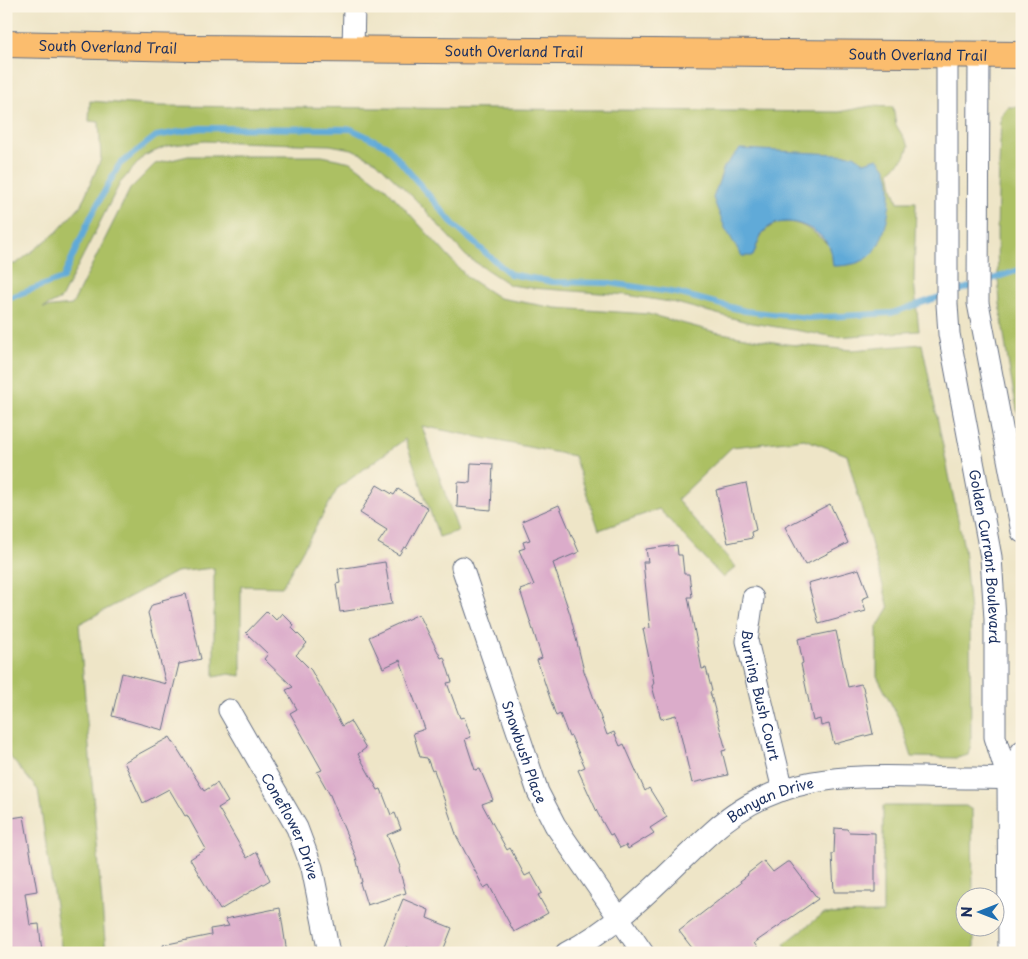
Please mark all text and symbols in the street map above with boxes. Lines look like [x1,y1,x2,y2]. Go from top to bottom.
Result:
street label: South Overland Trail [38,34,177,58]
street label: South Overland Trail [445,40,583,62]
street label: South Overland Trail [849,43,987,65]
street label: Golden Currant Boulevard [964,468,1006,644]
street label: Burning Bush Court [737,628,786,763]
street label: Snowbush Place [497,698,552,807]
street label: Coneflower Drive [257,768,325,882]
street label: Banyan Drive [722,772,815,827]
north arrow [956,886,1006,936]
text: N [956,906,977,918]

